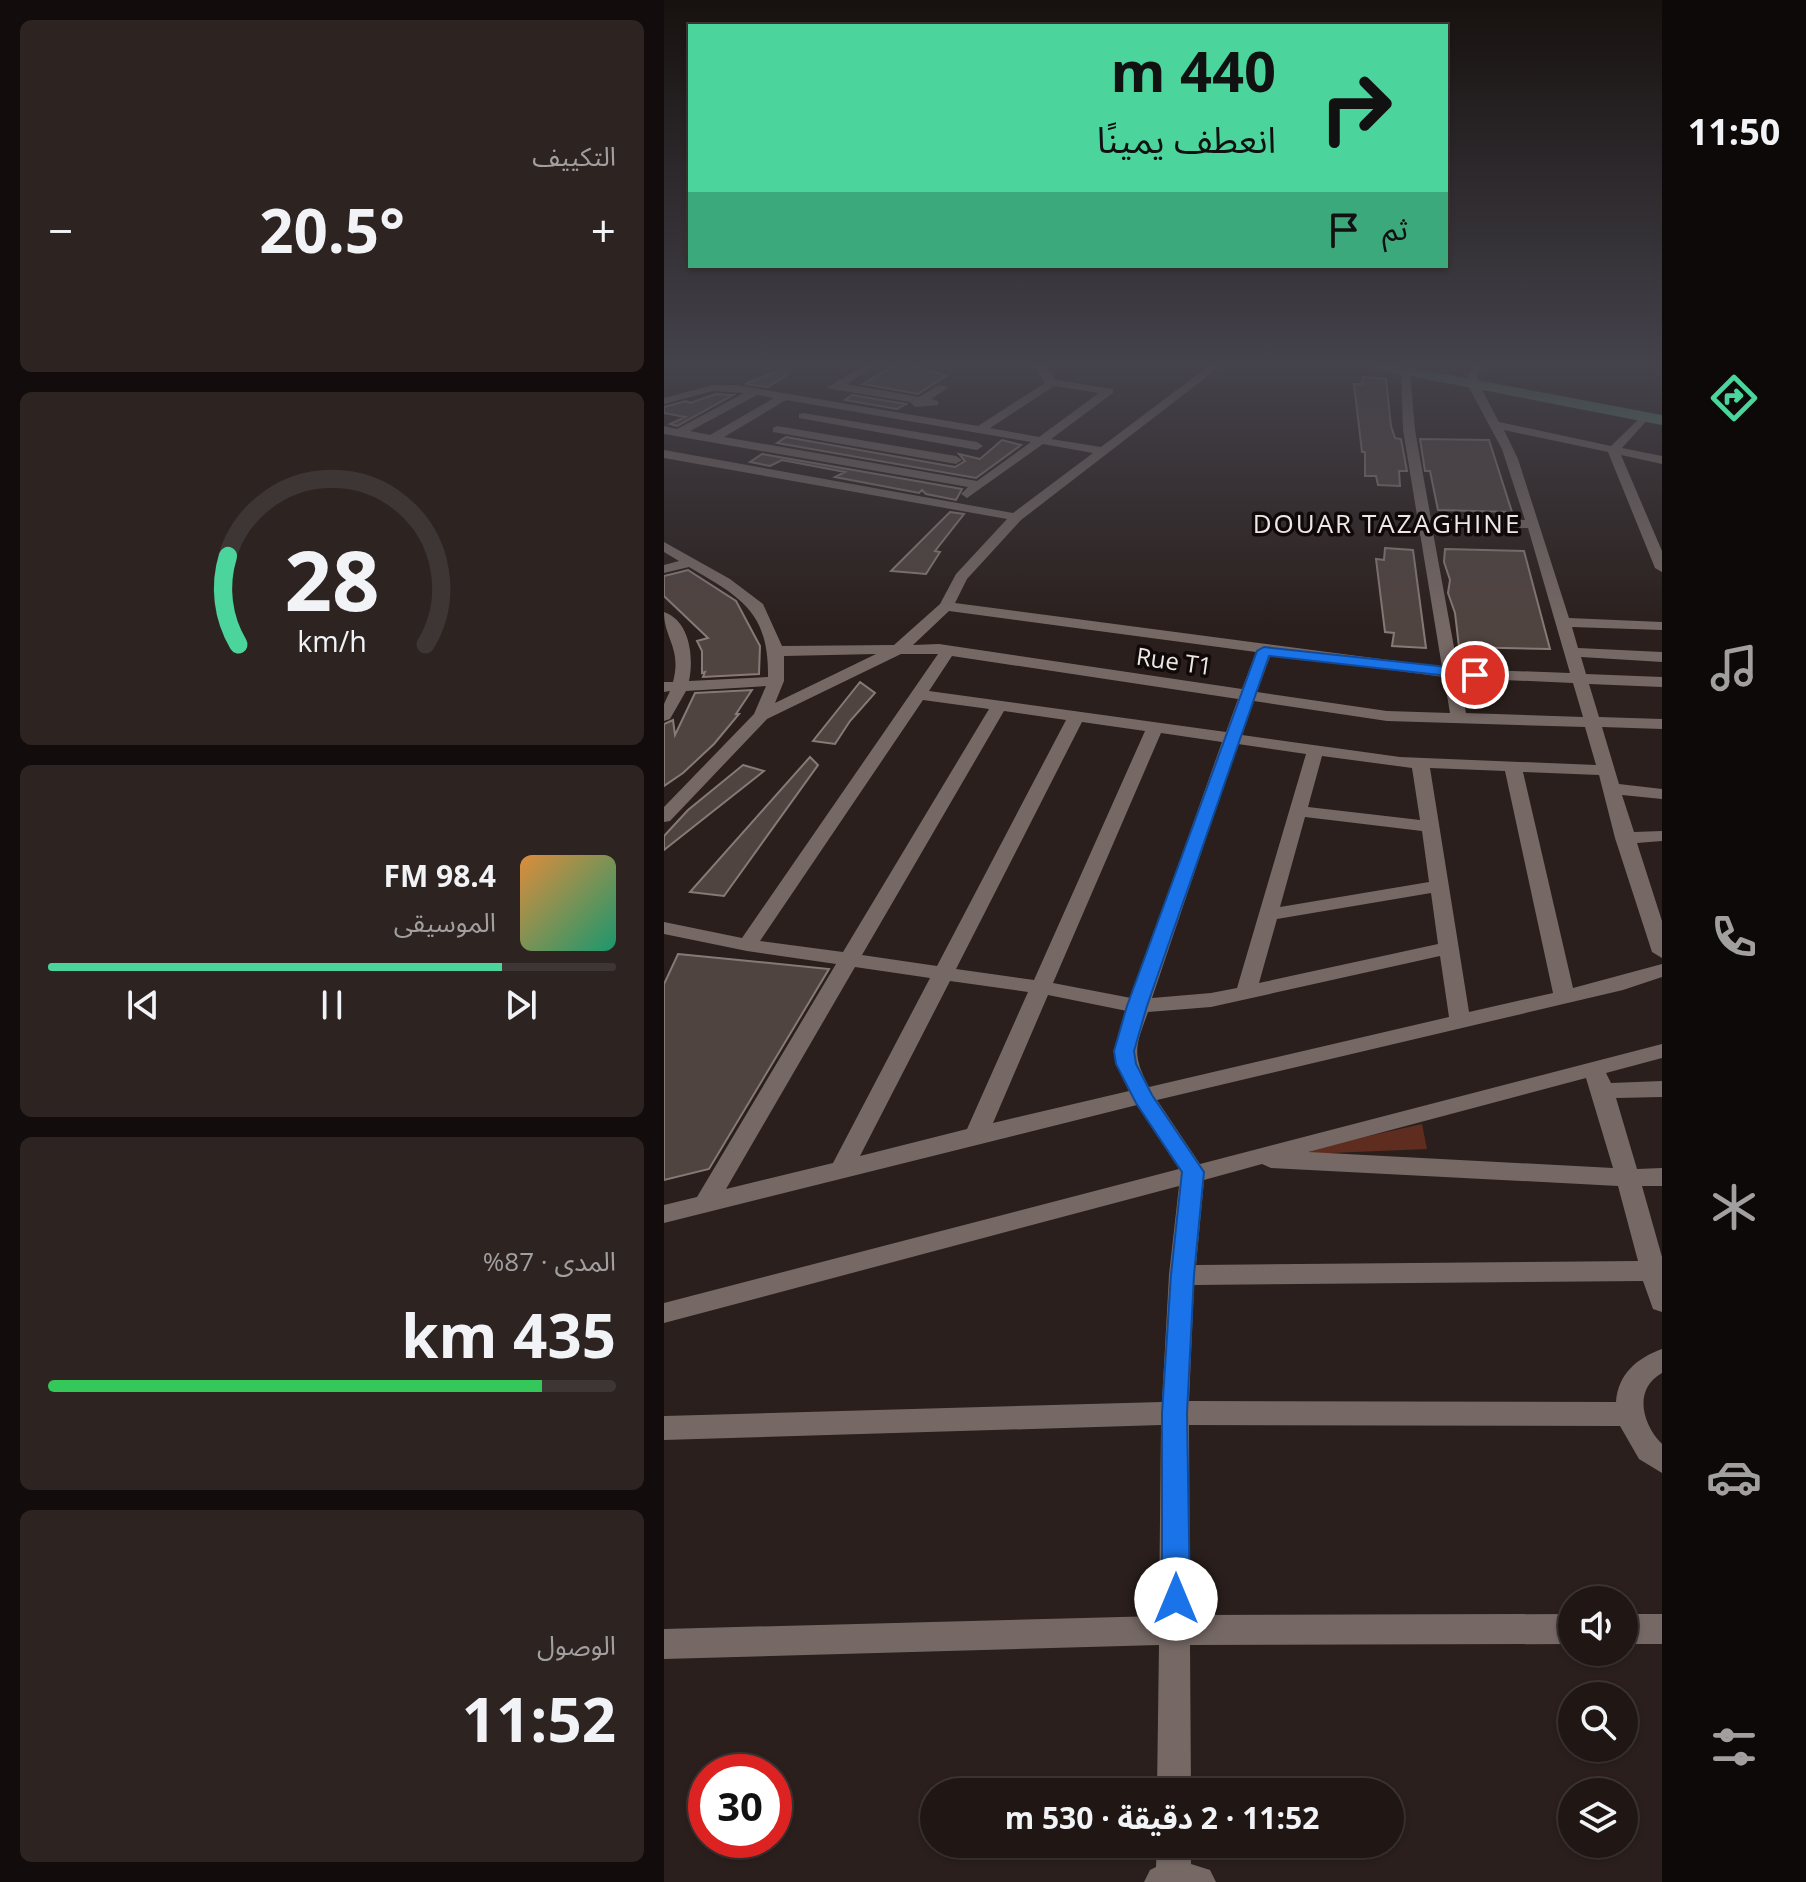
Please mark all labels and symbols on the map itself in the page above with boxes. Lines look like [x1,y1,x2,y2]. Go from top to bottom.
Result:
district label: DOUAR TAZAGHINE [1253,505,1521,541]
street label: Rue T1 [1134,639,1214,682]
pin [1441,641,1509,709]
position arrow [1134,1557,1218,1641]
speed limit sign: 30 [688,1754,792,1858]

